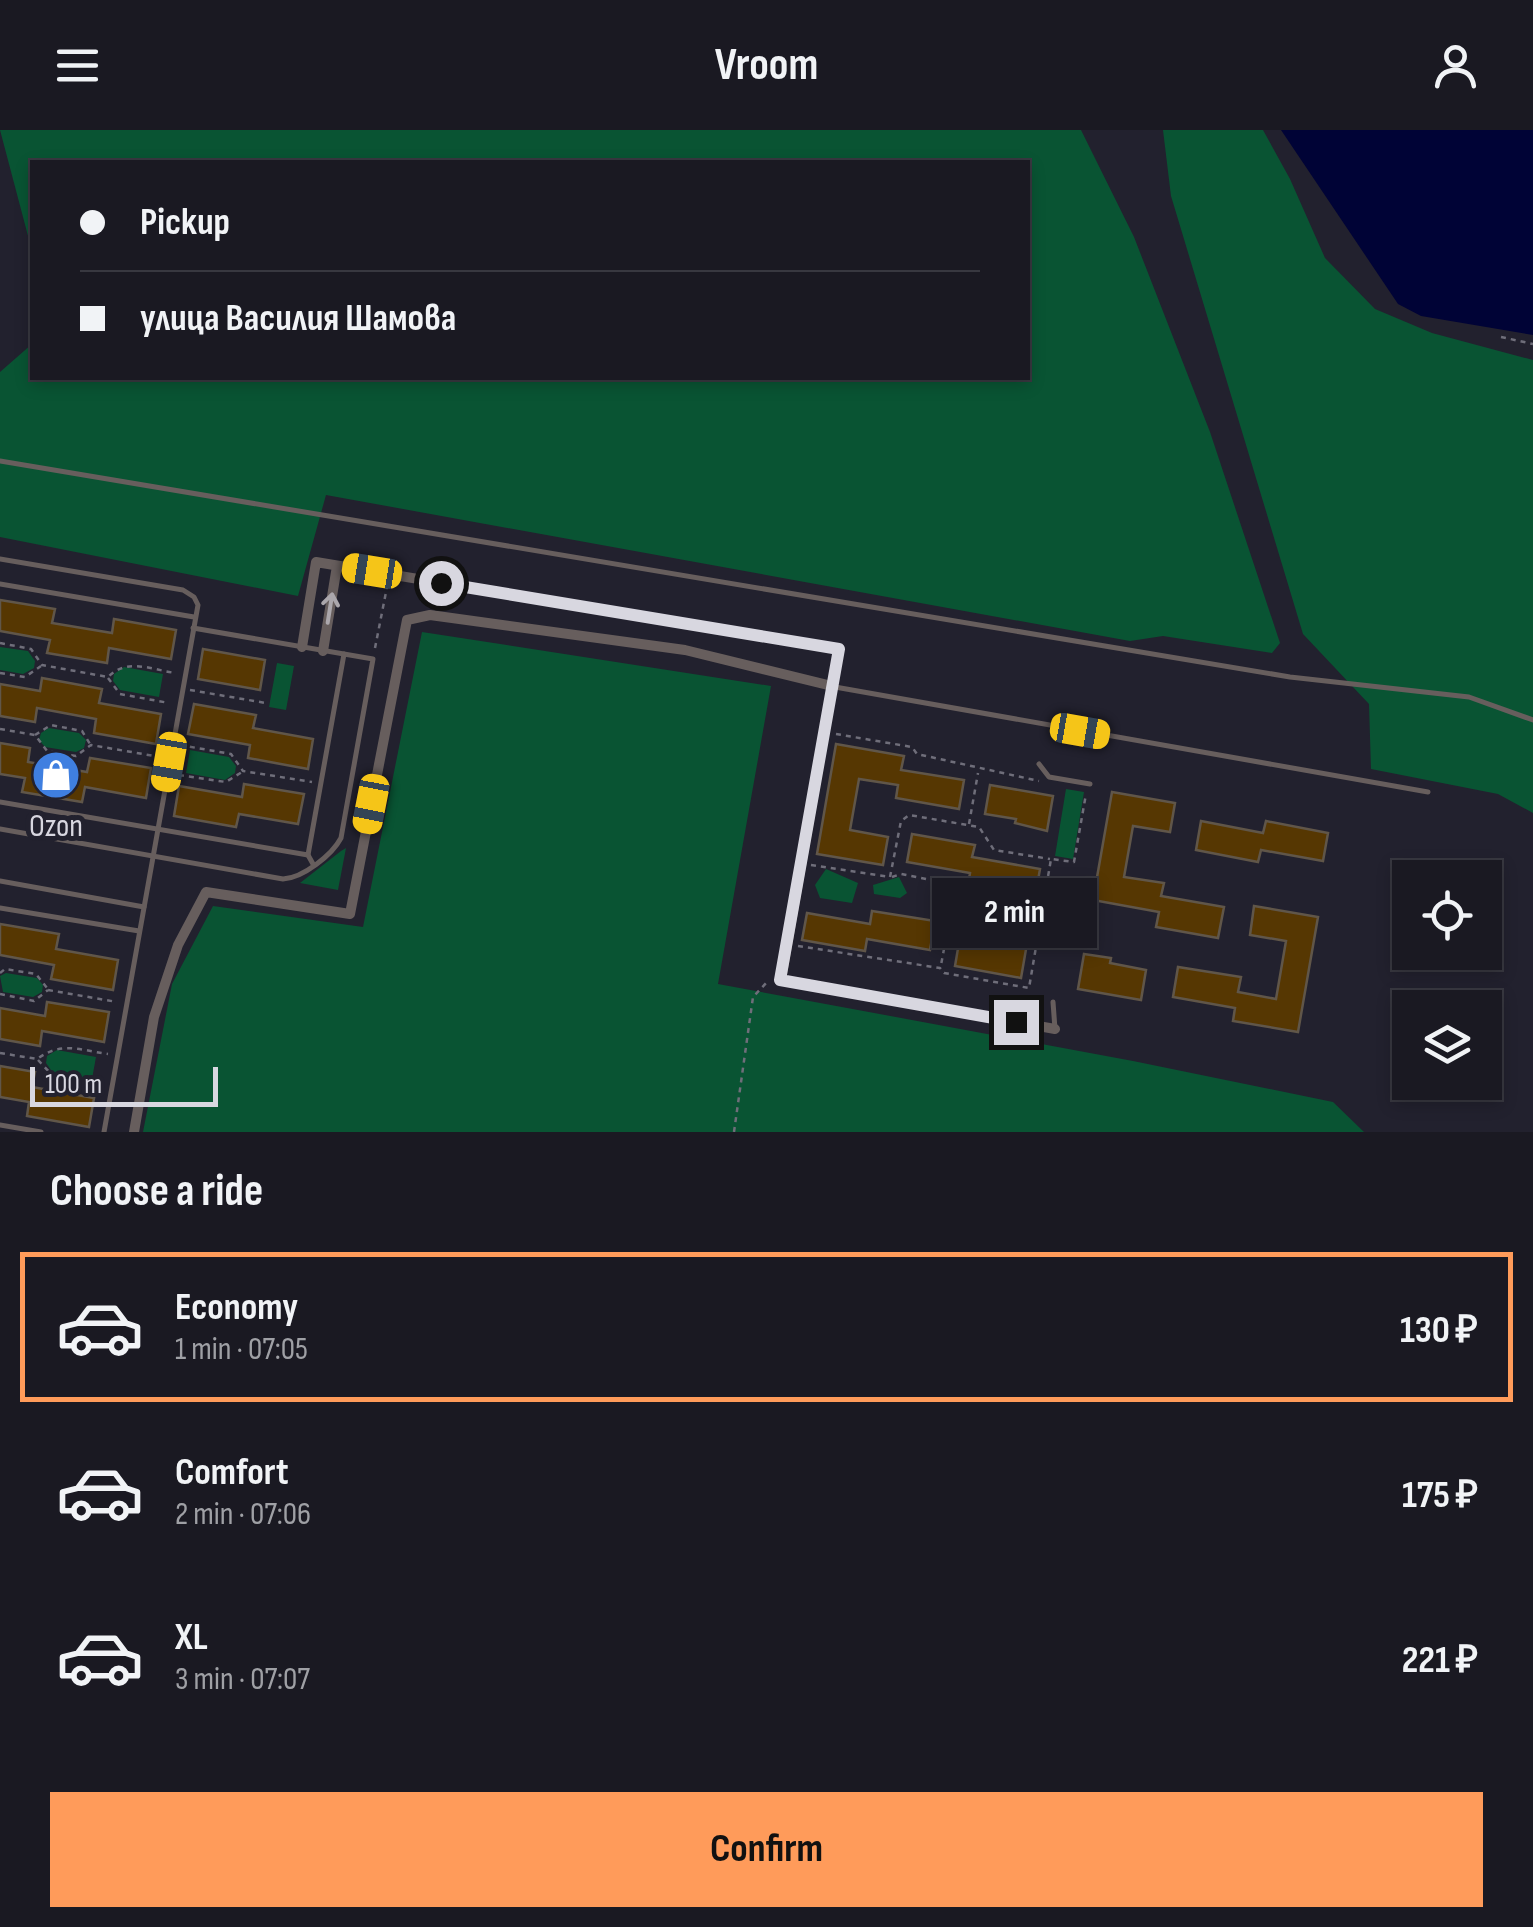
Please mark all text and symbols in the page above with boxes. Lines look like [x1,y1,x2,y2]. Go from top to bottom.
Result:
icon: menu [50,38,105,93]
text: Vroom [715,38,818,93]
icon: person [1428,38,1483,93]
text: Pickup [140,200,230,245]
text: улица Василия Шамова [140,296,456,341]
car [340,551,404,591]
route start [419,561,464,606]
one-way arrow [322,592,340,625]
car [1048,711,1112,751]
car [149,730,189,794]
shop icon: Ozon [30,749,82,801]
car [351,772,391,836]
place label: Ozon [29,807,83,846]
map controls [1392,860,1502,1100]
button: locate [1392,860,1502,970]
callout: 2 min [934,877,1098,947]
text: 2 min [984,893,1045,932]
button: layers [1392,990,1502,1100]
route end [994,1000,1039,1045]
scale bar [30,1062,218,1106]
text: 100 m [45,1068,102,1101]
text: Choose a ride [50,1164,263,1219]
icon: car [55,1282,145,1372]
text: Economy [175,1285,298,1330]
text: 130 ₽ [1400,1308,1478,1353]
text: 1 min · 07:05 [175,1330,308,1369]
icon: car [55,1447,145,1537]
text: Comfort [175,1450,289,1495]
text: 175 ₽ [1402,1473,1478,1518]
text: 2 min · 07:06 [175,1495,311,1534]
icon: car [55,1612,145,1702]
text: XL [175,1615,208,1660]
text: 221 ₽ [1402,1638,1478,1683]
text: 3 min · 07:07 [175,1660,310,1699]
button: Confirm [50,1792,1483,1907]

